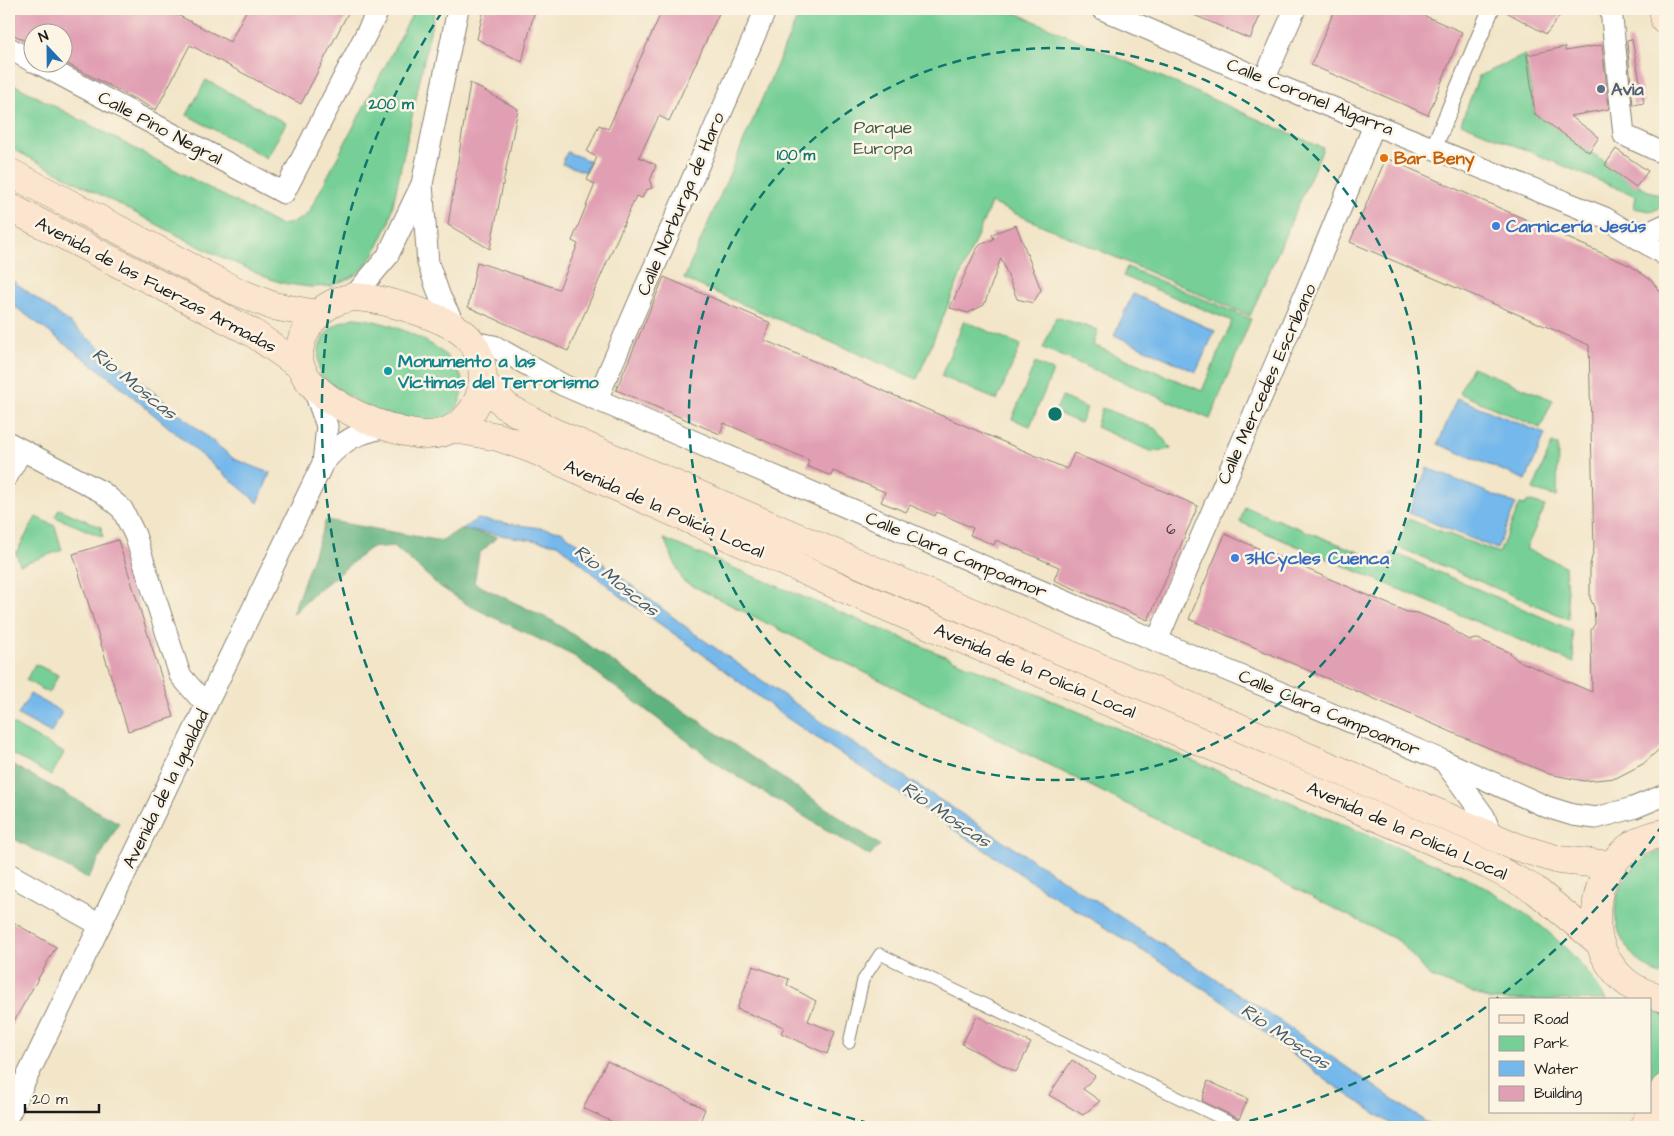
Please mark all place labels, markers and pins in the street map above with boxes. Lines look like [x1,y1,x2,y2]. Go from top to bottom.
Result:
place label: Avia [1611,77,1645,102]
marker: Avia [1595,83,1607,95]
place label: Bar Beny [1394,146,1475,172]
marker: Bar Beny [1378,152,1390,164]
place label: Carnicería Jesús [1506,214,1646,239]
marker: Carnicería Jesús [1490,220,1502,232]
place label: Monumento a las Víctimas del Terrorismo [397,349,599,395]
marker: Monumento a las Víctimas del Terrorismo [382,365,394,377]
centre of rings [1046,405,1064,423]
place label: 3HCycles Cuenca [1244,546,1390,572]
marker: 3HCycles Cuenca [1229,552,1241,564]

